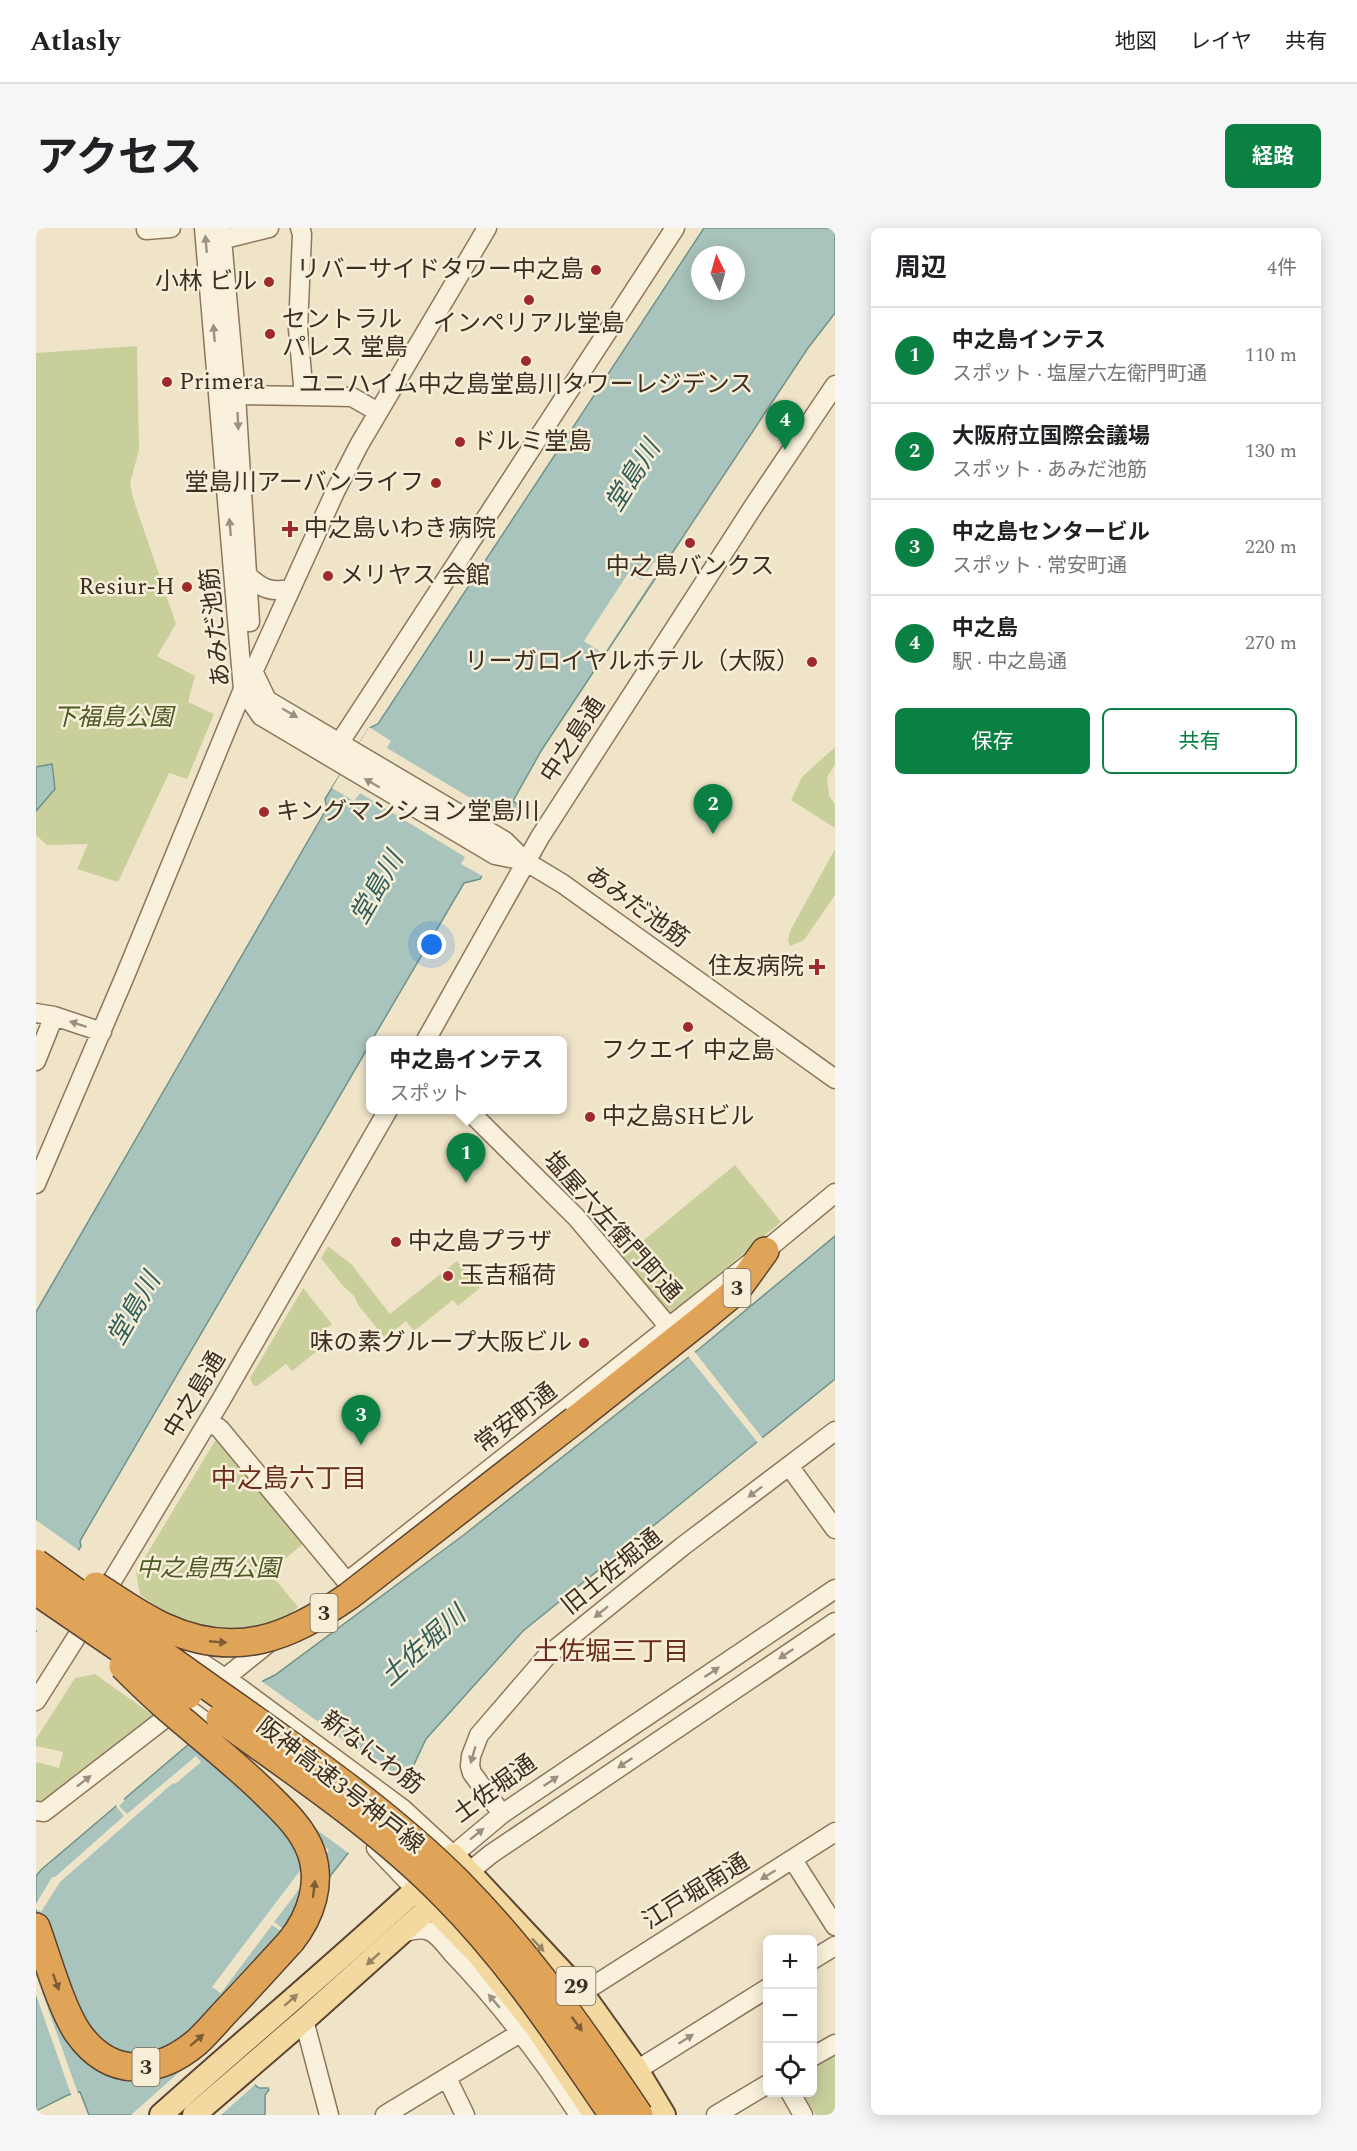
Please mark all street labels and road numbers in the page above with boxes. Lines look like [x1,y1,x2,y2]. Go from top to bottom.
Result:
street label: あみだ池筋 [192,565,240,689]
street label: 中之島通 [532,690,614,790]
street label: あみだ池筋 [578,857,696,957]
street label: 塩屋六左衛門町通 [534,1144,690,1310]
road number: 3 [724,1269,750,1307]
street label: 中之島通 [155,1345,235,1445]
street label: 常安町通 [467,1374,565,1462]
street label: 旧土佐堀通 [554,1520,670,1624]
road number: 3 [310,1594,338,1632]
street label: 新なにわ筋 [313,1703,431,1803]
street label: 阪神高速3号神戸線 [249,1709,431,1863]
street label: 土佐堀通 [446,1746,544,1832]
street label: 江戸堀南通 [636,1845,756,1939]
road number: 29 [556,1967,596,2005]
road number: 3 [132,2048,160,2086]

